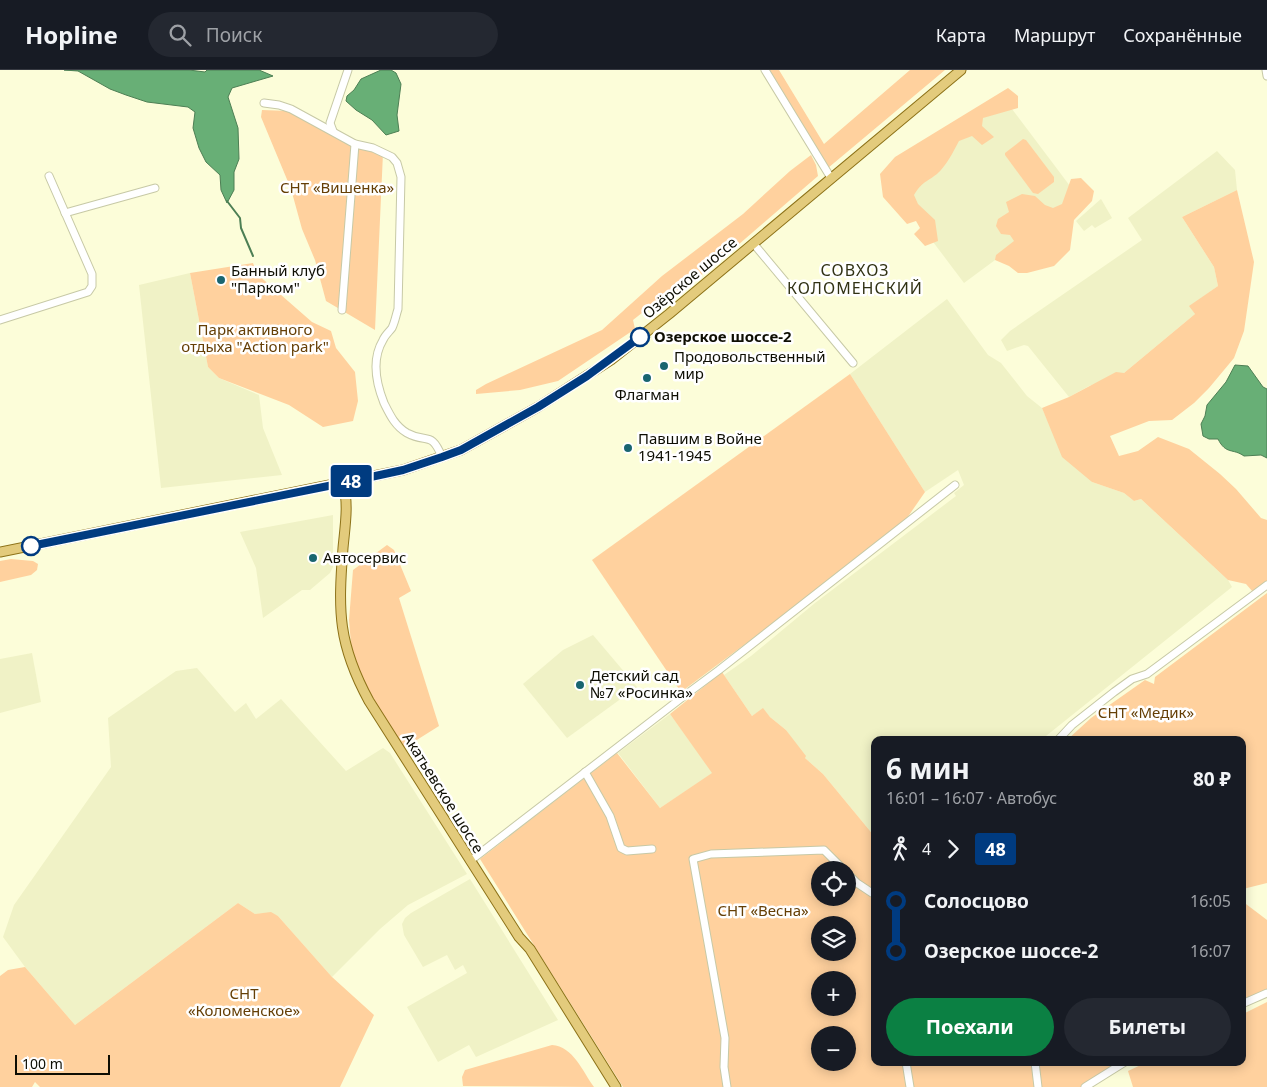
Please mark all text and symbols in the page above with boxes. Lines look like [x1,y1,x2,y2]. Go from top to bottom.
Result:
search box [148,12,498,57]
text: Hopline [25,18,118,51]
icon: search [166,21,194,49]
text: Поиск [206,22,262,48]
text: Карта [936,23,986,47]
text: Маршрут [1014,23,1095,47]
text: Сохранённые [1123,23,1242,47]
park label: СНТ «Вишенка» [280,177,394,197]
street label: Озёрское шоссе [638,232,741,323]
district label: СОВХОЗ КОЛОМЕНСКИЙ [787,259,923,299]
place label: Банный клуб "Парком" [231,260,325,297]
marker: Банный клуб "Парком" [215,274,227,286]
park label: Парк активного отдыха "Action park" [181,319,329,356]
place label: Озерское шоссе-2 [654,326,792,346]
marker: Озерское шоссе-2 [630,327,650,347]
place label: Продовольственный мир [674,346,825,383]
marker: Продовольственный мир [658,360,670,372]
marker: Флагман [641,372,653,384]
place label: Флагман [615,384,679,404]
place label: Павшим в Войне 1941-1945 [638,428,762,465]
marker: Павшим в Войне 1941-1945 [622,442,634,454]
line badge: 48 [328,465,374,497]
text: 48 [341,469,361,493]
unlabelled marker [21,536,41,556]
place label: Автосервис [323,547,406,567]
marker: Автосервис [307,552,319,564]
place label: Детский сад №7 «Росинка» [590,665,693,702]
marker: Детский сад №7 «Росинка» [574,679,586,691]
park label: СНТ «Медик» [1098,702,1195,722]
street label: Акатьевское шоссе [399,728,489,857]
text: 6 мин [886,749,970,787]
text: 80 ₽ [1193,766,1231,792]
text: 16:01 – 16:07 · Автобус [886,787,1057,809]
icon: walk [886,835,914,863]
icon: forward [939,835,967,863]
text: 48 [985,837,1006,861]
text: 4 [922,838,931,860]
map controls [811,861,856,1071]
button: locate [811,861,856,906]
text: Солосцово [924,888,1029,914]
text: 16:05 [1190,890,1231,912]
park label: СНТ «Весна» [717,900,809,920]
button: layers [811,916,856,961]
text: Озерское шоссе-2 [924,938,1098,964]
text: 16:07 [1190,940,1231,962]
button: + [811,971,856,1016]
park label: СНТ «Коломенское» [188,983,300,1020]
button: Поехали [886,998,1054,1056]
button: Билеты [1064,998,1231,1056]
button: − [811,1026,856,1071]
scale bar [15,1052,110,1075]
text: 100 m [22,1054,63,1073]

